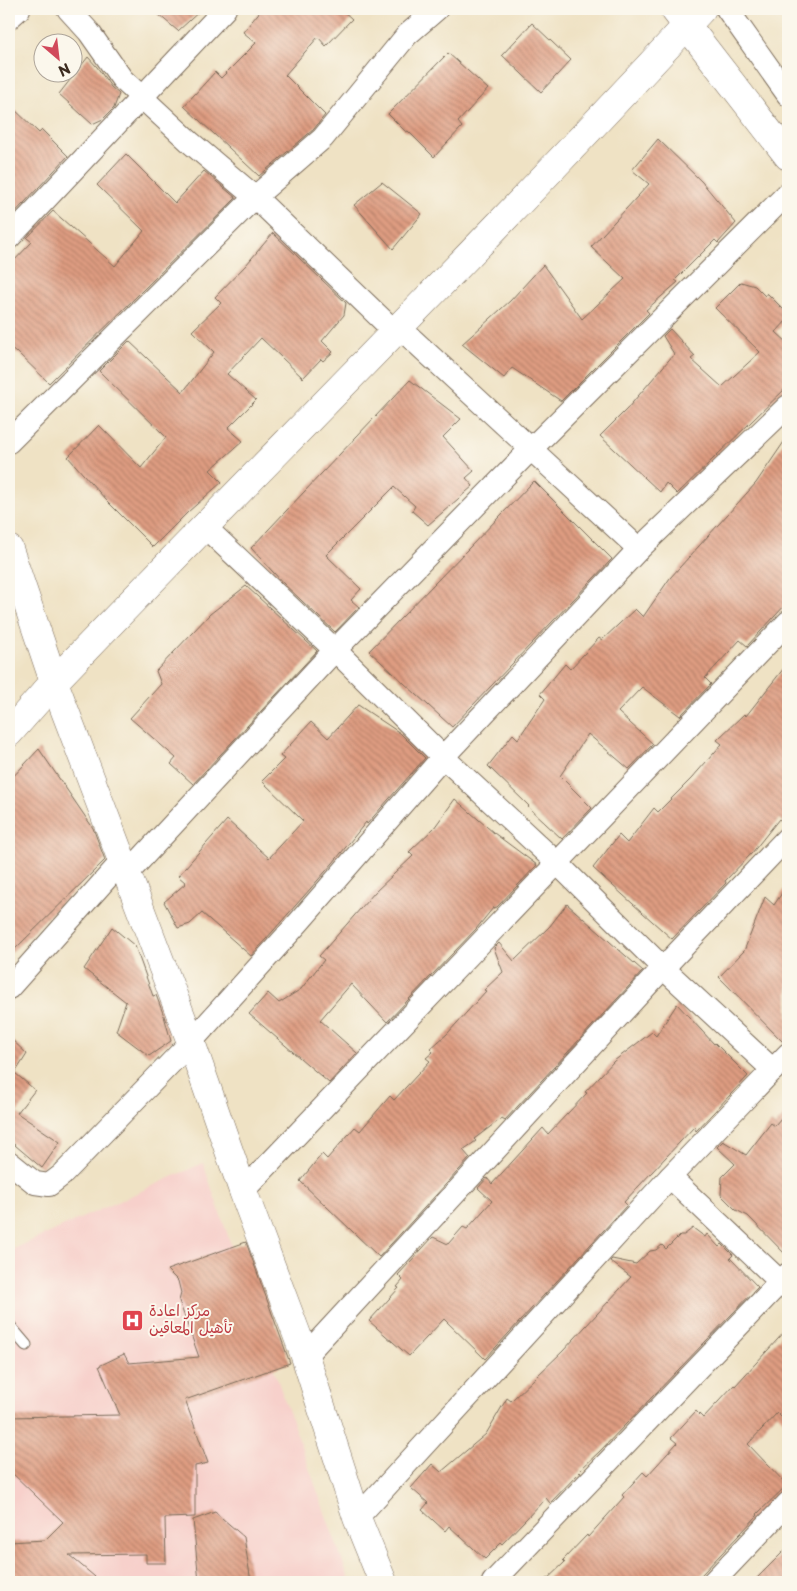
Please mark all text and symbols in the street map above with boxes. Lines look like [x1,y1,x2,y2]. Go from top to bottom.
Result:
north arrow [32,32,82,82]
text: N [55,58,74,82]
place label: مركز اعادة تأهيل المعاقين [149,1298,233,1338]
hospital icon: مركز اعادة تأهيل المعاقين [121,1308,145,1332]

